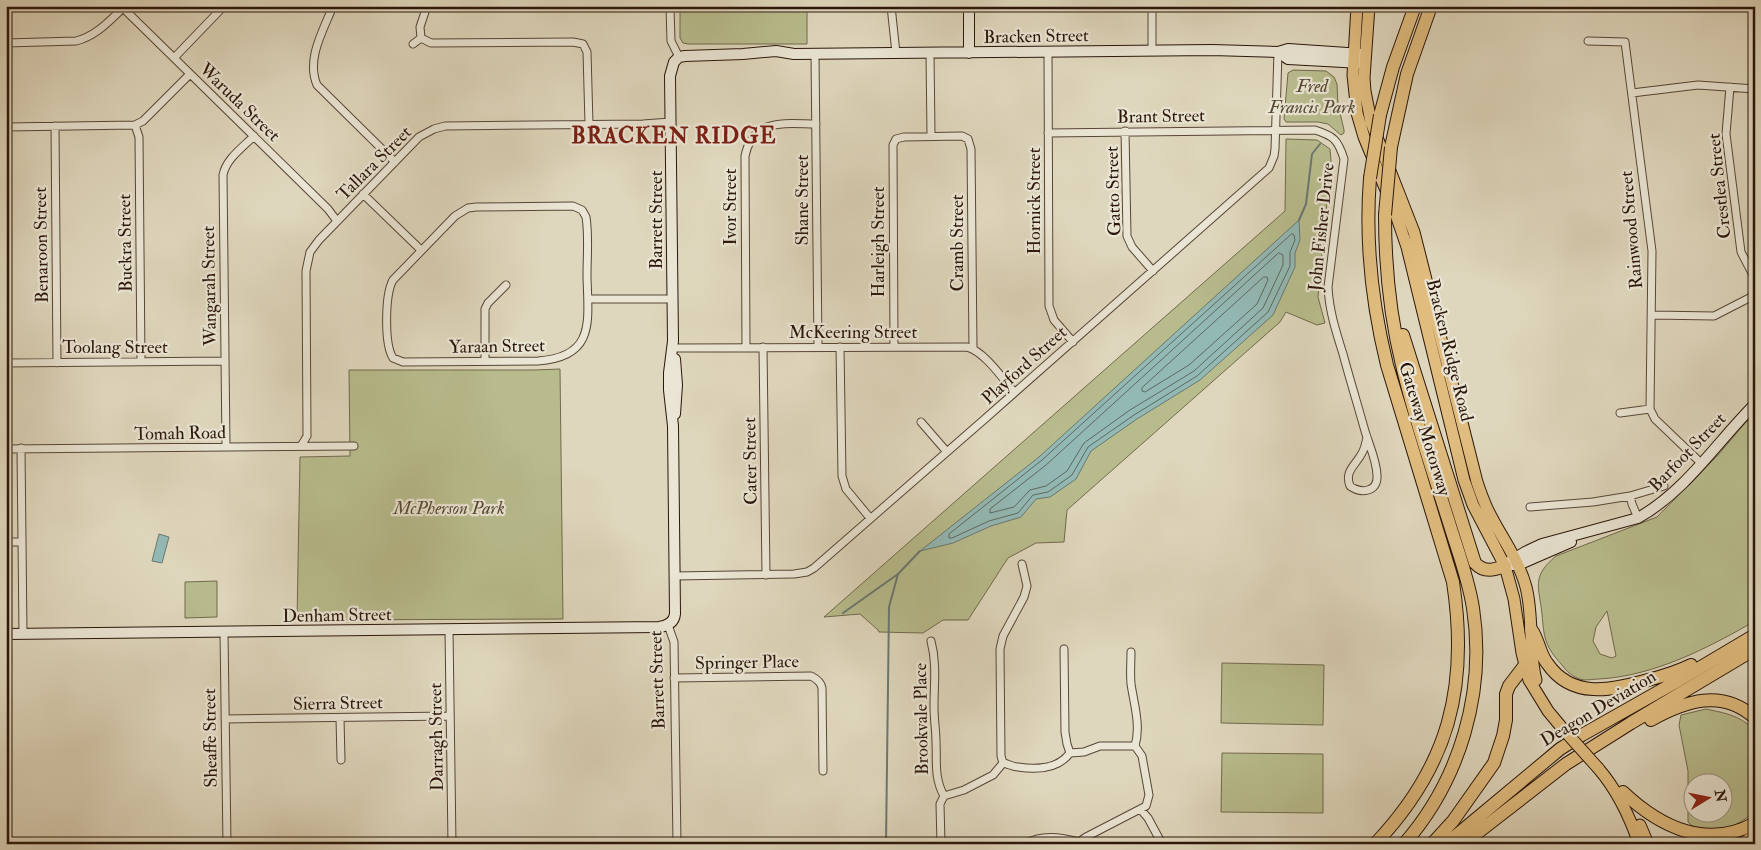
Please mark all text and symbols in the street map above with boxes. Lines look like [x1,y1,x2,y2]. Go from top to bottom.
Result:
street label: Bracken Street [983,24,1089,49]
street label: Waruda Street [194,57,285,147]
park label: Fred Francis Park [1268,75,1355,119]
street label: Brant Street [1117,104,1205,129]
street label: Tallara Street [332,121,417,206]
district label: BRACKEN RIDGE [571,122,777,150]
street label: Crestlea Street [1703,132,1736,240]
street label: Gatto Street [1100,145,1127,236]
street label: Hornick Street [1023,147,1046,254]
street label: Shane Street [791,154,814,245]
street label: John Fisher Drive [1303,161,1340,293]
street label: Ivor Street [719,168,742,246]
street label: Barrett Street [645,170,668,269]
street label: Rainwood Street [1615,170,1648,290]
street label: Benaroon Street [29,186,54,303]
street label: Harleigh Street [867,186,890,298]
street label: Buckra Street [113,194,138,292]
street label: Cramb Street [946,194,969,292]
street label: Wangarah Street [197,225,222,347]
street label: Bracken Ridge Road [1421,276,1478,424]
street label: McKeering Street [789,321,917,344]
street label: Playford Street [977,321,1072,410]
street label: Yaraan Street [449,334,545,359]
street label: Toolang Street [62,336,168,359]
street label: Gateway Motorway [1393,359,1456,500]
street label: Barfoot Street [1644,408,1731,497]
street label: Cater Street [738,417,763,505]
street label: Tomah Road [134,421,226,446]
park label: McPherson Park [392,497,505,520]
street label: Denham Street [282,603,392,628]
street label: Barrett Street [644,630,671,730]
street label: Springer Place [695,650,800,675]
street label: Brookvale Place [909,662,934,775]
street label: Deagon Deviation [1536,665,1660,752]
street label: Darragh Street [424,682,449,791]
street label: Sheaffe Street [198,688,223,788]
street label: Sierra Street [293,691,383,716]
north arrow [1684,772,1734,822]
text: N [1711,787,1730,804]

